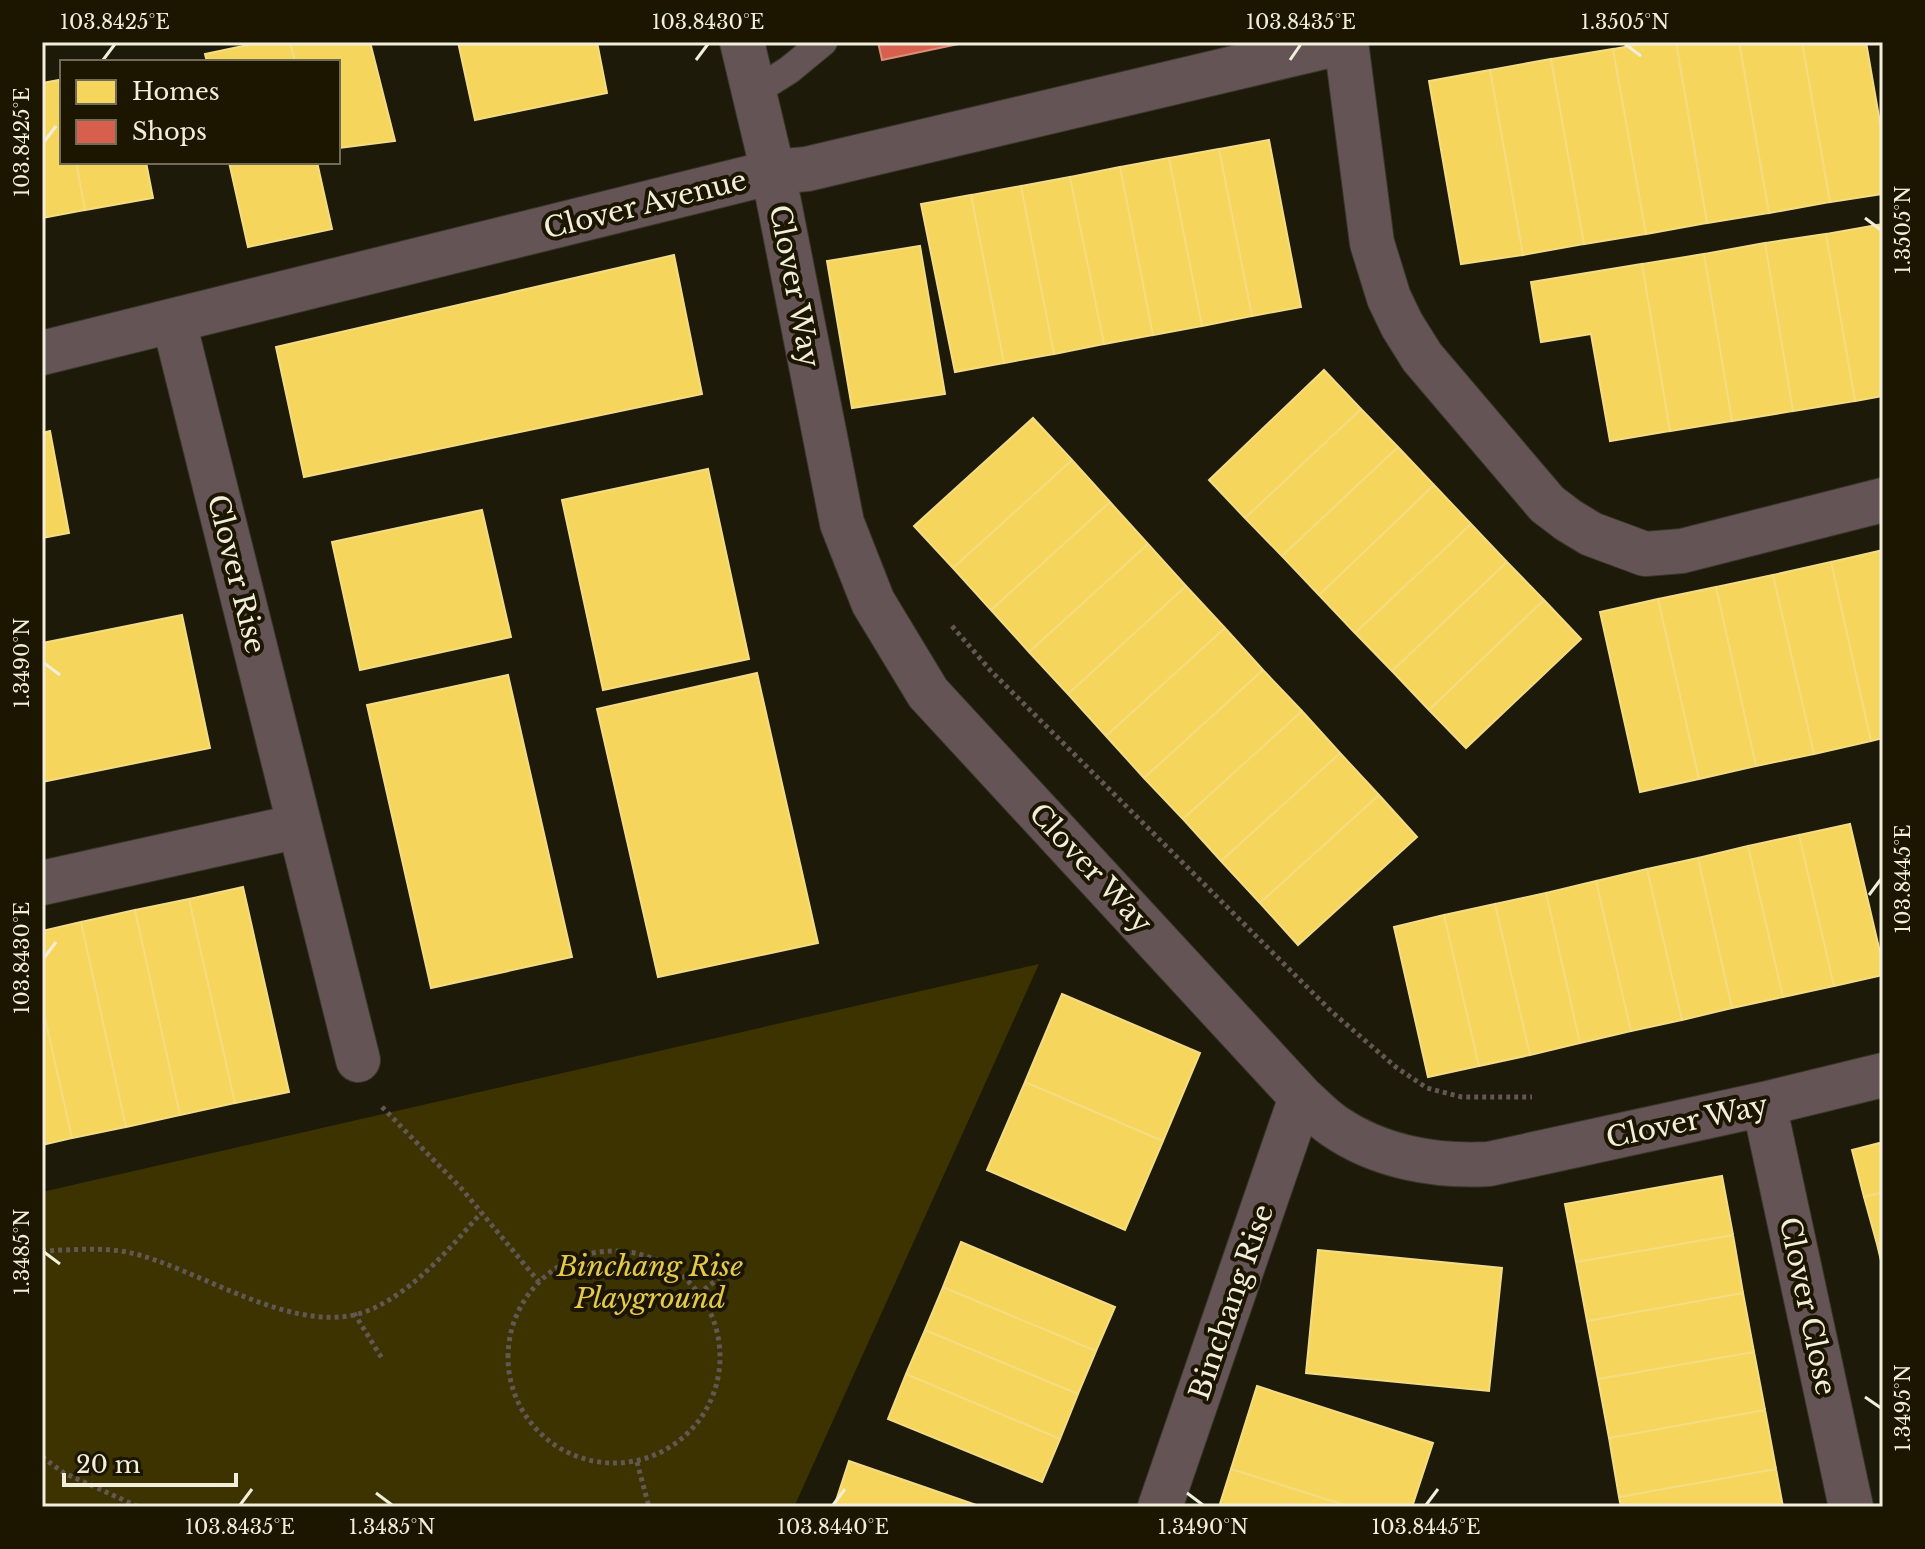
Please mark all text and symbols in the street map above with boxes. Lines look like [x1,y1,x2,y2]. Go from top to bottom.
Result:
text: 103.8425°E [60,10,170,34]
text: 103.8430°E [652,10,764,34]
text: 103.8435°E [1246,10,1356,34]
text: 1.3505°N [1581,10,1669,34]
legend [60,60,340,164]
text: Homes [132,77,220,106]
text: 103.8425°E [10,87,34,197]
text: Shops [132,117,207,146]
street label: Clover Avenue [540,162,750,247]
text: 1.3505°N [1891,186,1915,274]
street label: Clover Way [762,202,827,370]
street label: Clover Rise [200,491,273,657]
text: 1.3490°N [10,618,34,708]
street label: Clover Way [1022,796,1160,941]
text: 103.8445°E [1891,824,1915,934]
text: 103.8430°E [10,902,34,1014]
street label: Clover Way [1603,1087,1771,1156]
street label: Binchang Rise [1182,1200,1281,1404]
text: 1.3485°N [10,1209,34,1295]
street label: Clover Close [1772,1214,1843,1398]
park label: Binchang Rise Playground [556,1249,743,1316]
text: 1.3495°N [1891,1364,1915,1452]
scale bar [64,1437,236,1487]
text: 20 m [76,1450,141,1479]
text: 103.8435°E [185,1515,295,1539]
text: 1.3485°N [349,1515,435,1539]
text: 103.8440°E [777,1515,889,1539]
text: 1.3490°N [1158,1515,1248,1539]
text: 103.8445°E [1371,1515,1481,1539]

